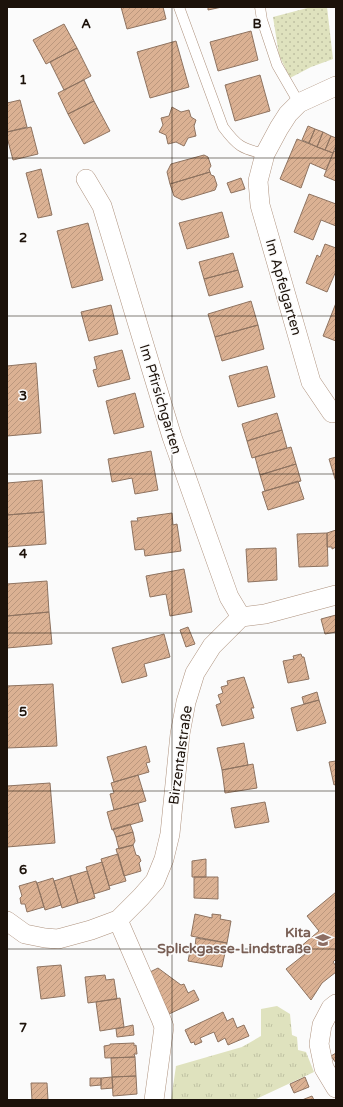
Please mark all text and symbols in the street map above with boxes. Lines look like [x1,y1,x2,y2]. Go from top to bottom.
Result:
text: A [81,16,91,32]
text: B [252,16,262,32]
text: 1 [19,72,27,88]
text: 2 [19,230,27,246]
street label: Im Apfelgarten [262,237,305,337]
street label: Im Pfirsichgarten [136,342,185,456]
text: 3 [19,388,27,404]
text: 4 [19,546,28,562]
text: 5 [19,704,27,720]
street label: Birzentalstraße [165,704,196,806]
text: 6 [19,862,27,878]
place label: Kita Splickgasse-Lindstraße [157,924,311,957]
school or university icon: Kita Splickgasse-Lindstraße [314,931,332,949]
text: 7 [19,1020,27,1036]

